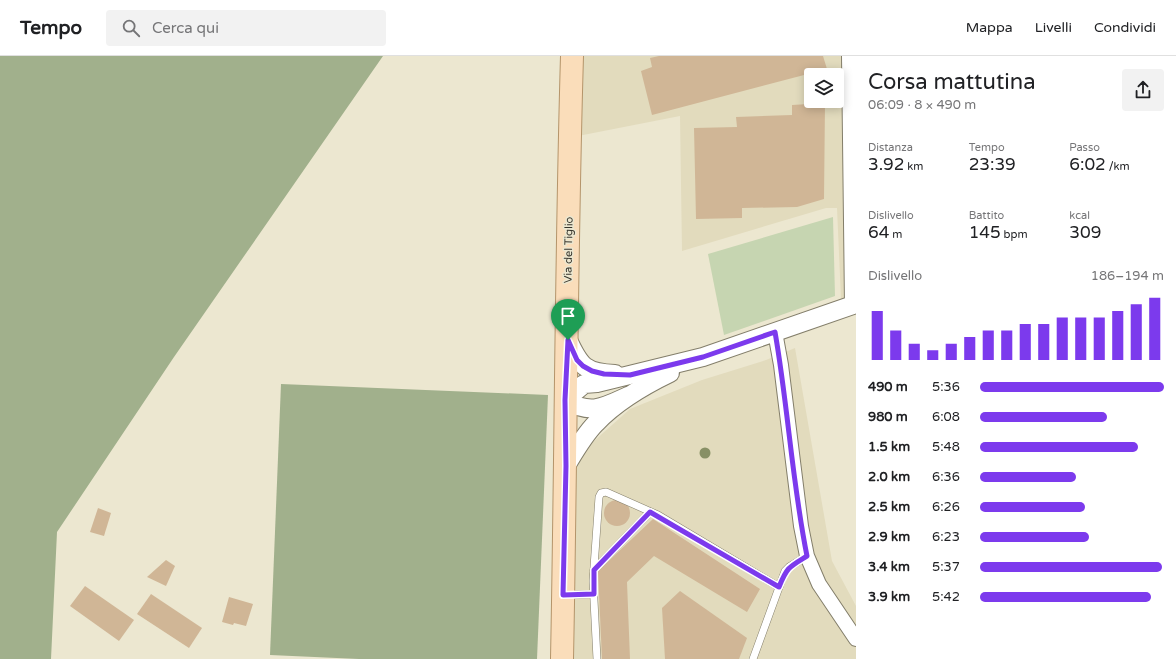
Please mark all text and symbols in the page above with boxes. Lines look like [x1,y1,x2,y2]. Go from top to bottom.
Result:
search box [106,10,386,46]
text: Tempo [20,17,82,39]
icon: search [120,17,142,39]
text: Cerca qui [152,19,219,37]
text: Mappa [966,19,1013,36]
text: Livelli [1035,19,1072,36]
text: Condividi [1094,19,1156,36]
map controls [804,68,844,108]
button: layers [804,68,844,108]
text: Corsa mattutina [868,69,1036,95]
button: share [1122,69,1164,111]
text: 06:09 · 8 × 490 m [868,97,976,113]
text: Distanza [868,141,913,154]
text: Tempo [969,141,1005,154]
text: Passo [1069,141,1100,154]
text: 3.92 [868,154,904,175]
text: 23:39 [969,154,1016,175]
text: 6:02 [1069,154,1106,175]
text: km [904,160,923,173]
text: /km [1106,160,1130,173]
text: Dislivello [868,209,914,222]
text: Battito [969,209,1004,222]
text: kcal [1069,209,1090,222]
street label: Via del Tiglio [561,216,576,283]
text: 64 [868,222,889,243]
text: 145 [969,222,1001,243]
text: 309 [1069,222,1101,243]
text: m [889,228,902,241]
text: bpm [1001,228,1028,241]
text: Dislivello [868,268,922,284]
text: 186–194 m [1091,268,1164,284]
pin [551,299,585,340]
icon: arrive [557,305,579,327]
text: 490 m [868,379,908,395]
text: 5:36 [932,379,960,395]
text: 980 m [868,409,908,425]
text: 6:08 [932,409,960,425]
text: 1.5 km [868,439,910,455]
text: 5:48 [932,439,960,455]
text: 2.0 km [868,469,910,485]
text: 6:36 [932,469,960,485]
text: 2.5 km [868,499,910,515]
text: 6:26 [932,499,960,515]
text: 2.9 km [868,529,910,545]
text: 6:23 [932,529,960,545]
text: 3.4 km [868,559,910,575]
text: 5:37 [932,559,960,575]
text: 3.9 km [868,589,910,605]
text: 5:42 [932,589,960,605]

